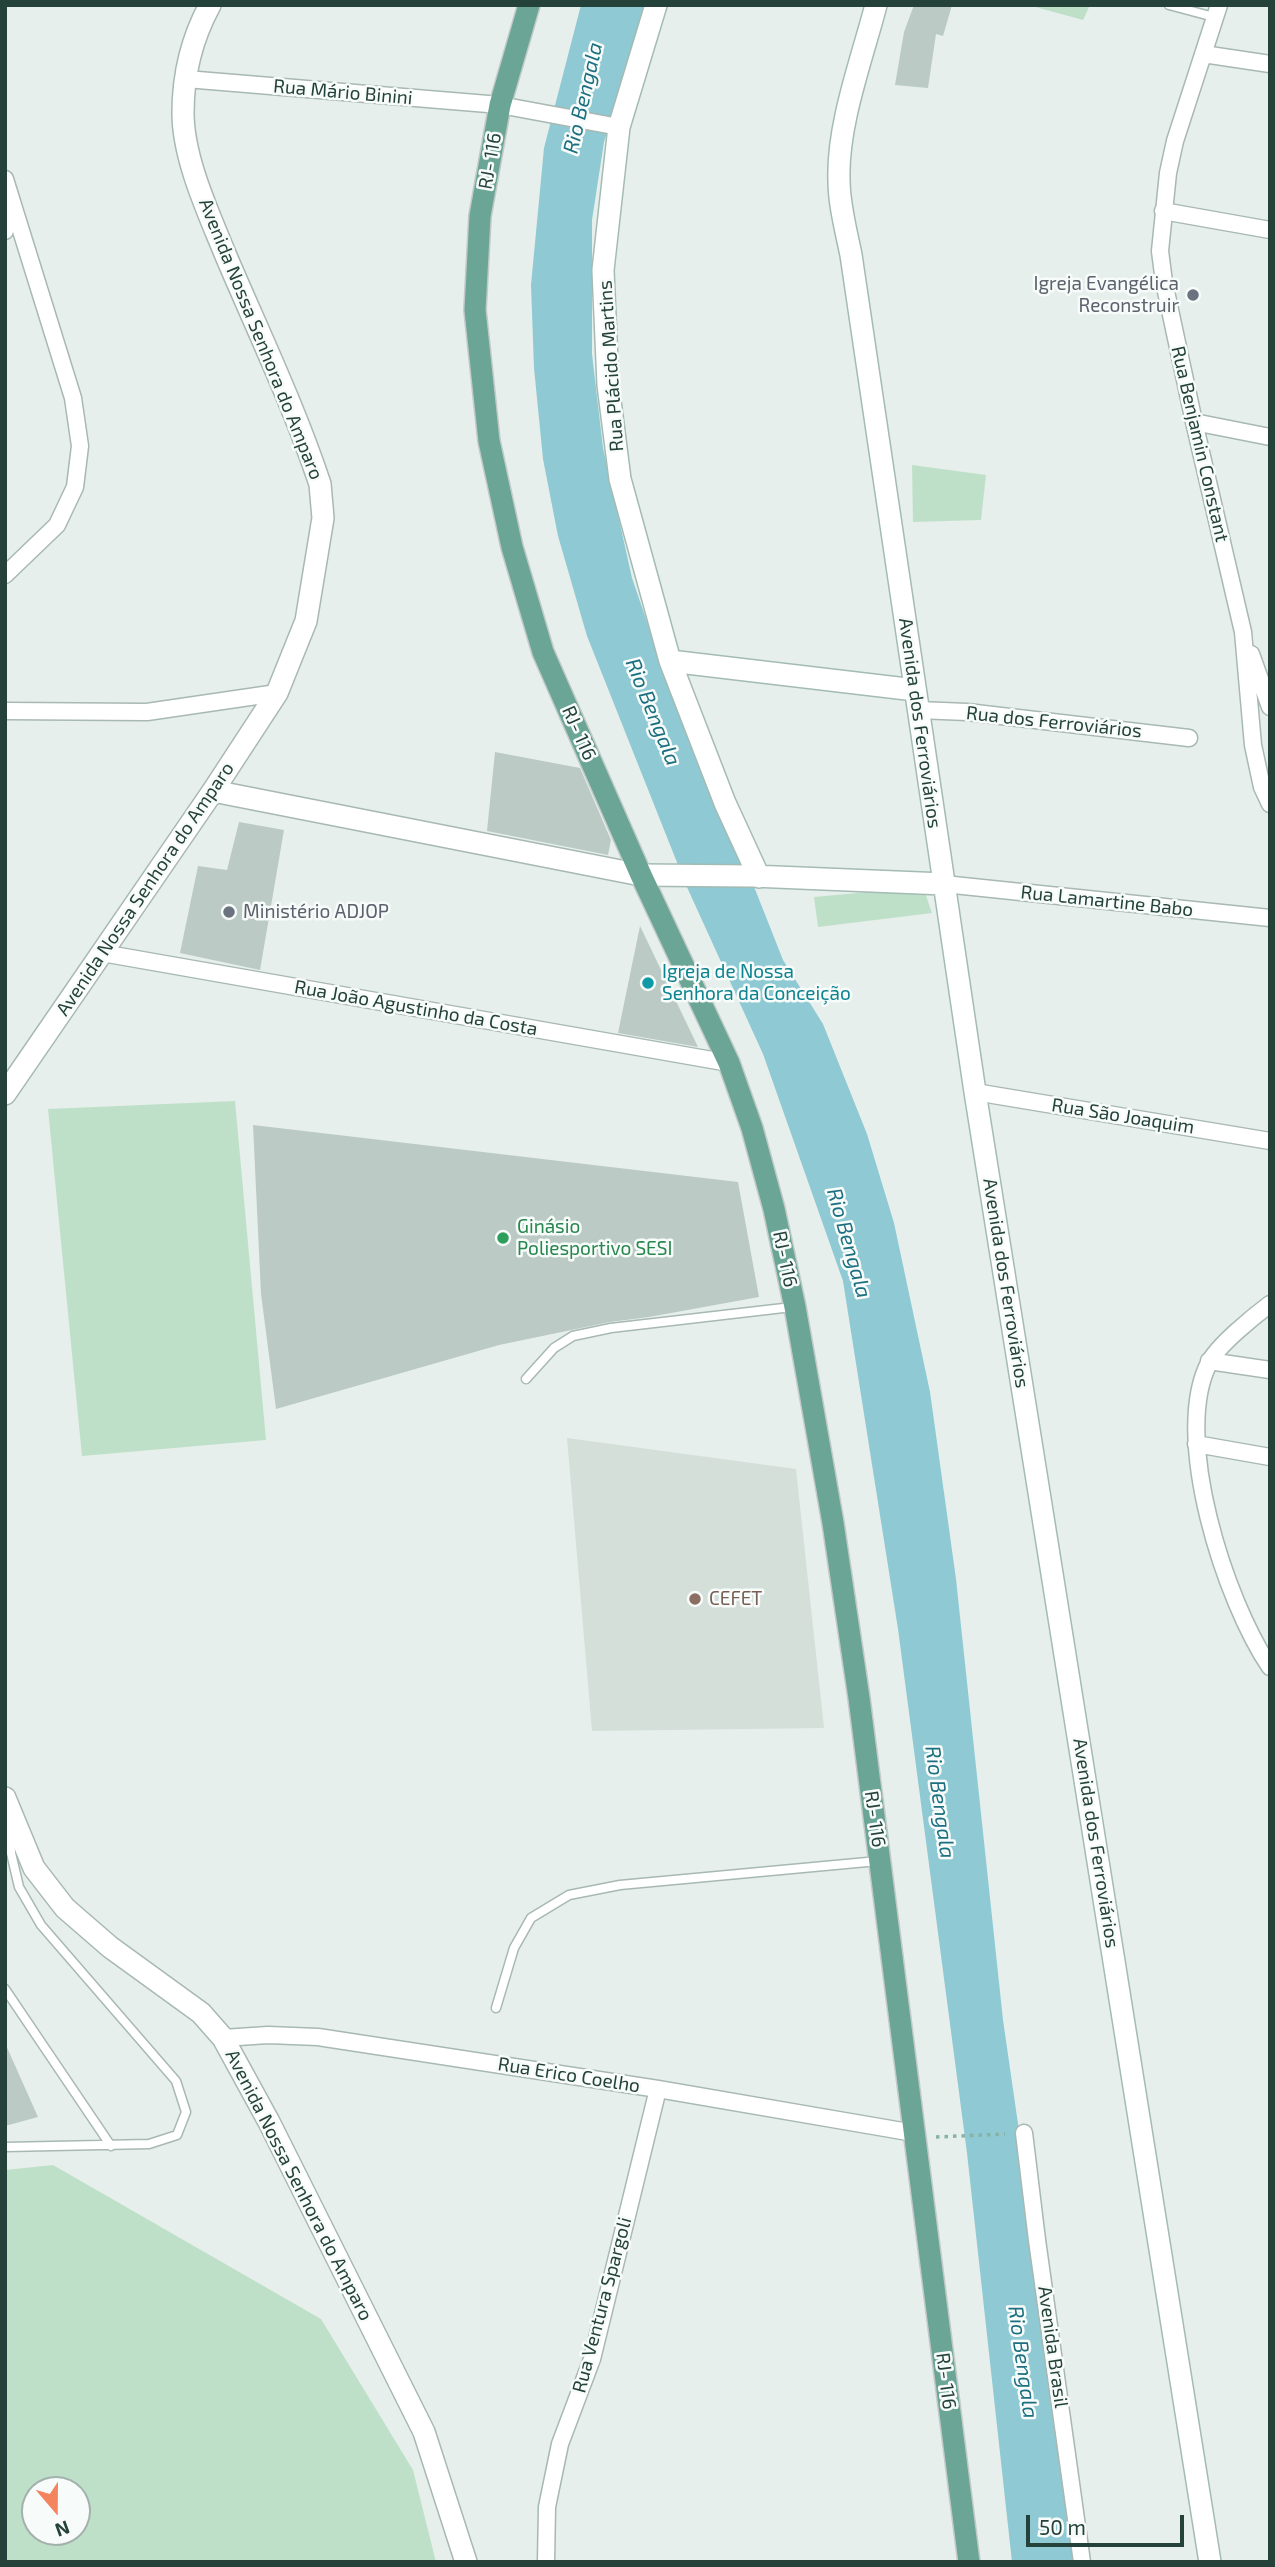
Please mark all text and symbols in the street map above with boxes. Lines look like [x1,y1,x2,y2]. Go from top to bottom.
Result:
water label: Rio Bengala [558,40,608,156]
street label: Rua Mário Binini [272,75,414,109]
street label: RJ- 116 [474,131,506,191]
street label: Avenida Nossa Senhora do Amparo [194,195,328,483]
place label: Igreja Evangélica Reconstruir [1034,273,1179,317]
street label: Rua Plácido Martins [594,280,628,452]
marker: Igreja Evangélica Reconstruir [1185,287,1201,303]
street label: Rua Benjamin Constant [1166,344,1234,544]
street label: Avenida dos Ferroviários [894,616,946,830]
water label: Rio Bengala [620,655,686,769]
street label: Rua dos Ferroviários [965,701,1143,743]
street label: RJ- 116 [557,702,601,764]
street label: Avenida Nossa Senhora do Amparo [51,758,239,1020]
street label: Rua Lamartine Babo [1020,881,1194,921]
place label: Ministério ADJOP [243,901,389,923]
marker: Ministério ADJOP [221,904,237,920]
place label: Igreja de Nossa Senhora da Conceição [662,961,851,1005]
street label: Rua João Agustinho da Costa [293,975,539,1041]
marker: Igreja de Nossa Senhora da Conceição [640,975,656,991]
street label: Rua São Joaquim [1050,1093,1196,1139]
street label: Avenida dos Ferroviários [978,1176,1034,1390]
water label: Rio Bengala [821,1185,877,1301]
place label: Ginásio Poliesportivo SESI [517,1216,672,1260]
street label: RJ- 116 [768,1229,802,1289]
marker: Ginásio Poliesportivo SESI [495,1230,511,1246]
place label: CEFET [709,1588,762,1610]
marker: CEFET [687,1591,703,1607]
street label: Avenida dos Ferroviários [1068,1736,1124,1950]
water label: Rio Bengala [920,1744,960,1860]
street label: RJ- 116 [860,1789,890,1849]
street label: Avenida Nossa Senhora do Amparo [221,2046,377,2324]
street label: Rua Erico Coelho [496,2053,642,2097]
street label: Rua Ventura Spargoli [568,2215,636,2395]
street label: Avenida Brasil [1033,2285,1073,2409]
water label: Rio Bengala [1003,2304,1043,2420]
street label: RJ- 116 [931,2351,961,2411]
north arrow [21,2476,91,2546]
scale bar [1030,2500,1188,2544]
text: 50 m [1039,2514,1086,2539]
text: N [52,2516,73,2542]

